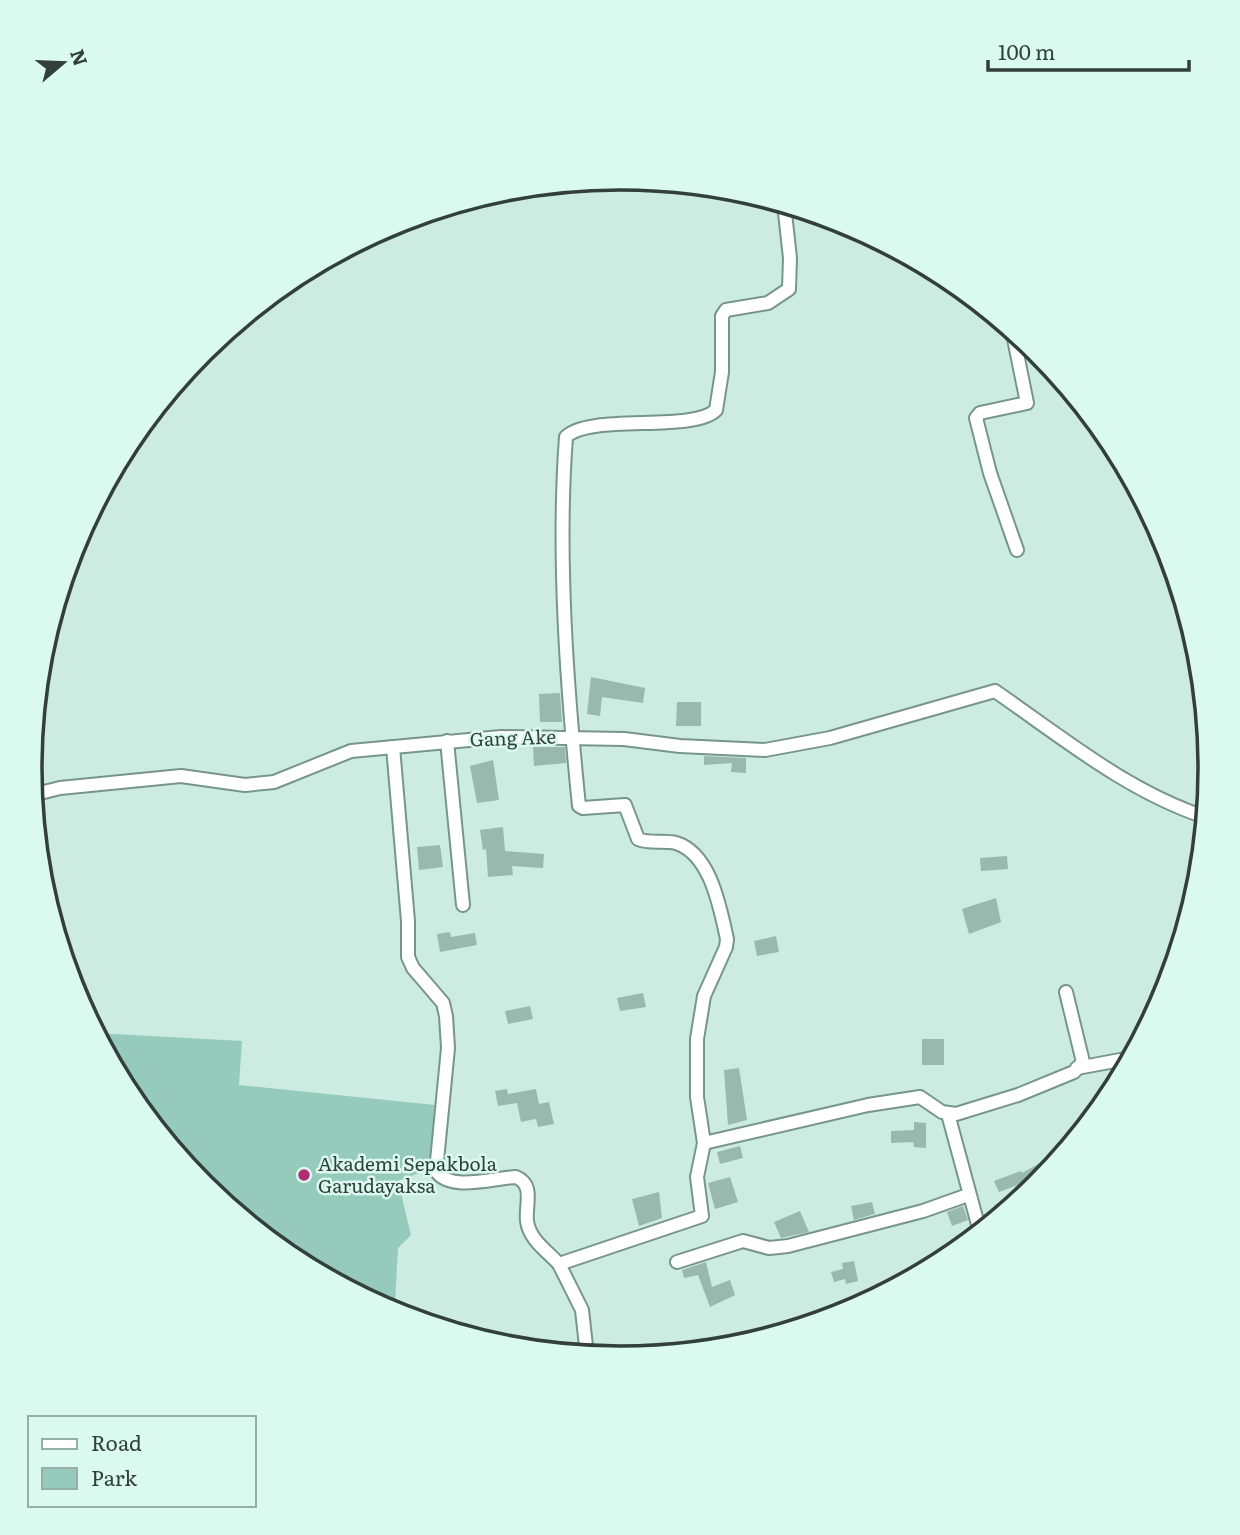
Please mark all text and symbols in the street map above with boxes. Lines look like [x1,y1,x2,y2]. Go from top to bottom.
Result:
north arrow [28,28,98,98]
scale bar [988,28,1189,72]
text: 100 m [998,35,1055,66]
text: N [64,45,96,69]
street label: Gang Ake [469,721,557,753]
place label: Akademi Sepakbola Garudayaksa [318,1149,498,1199]
marker: Akademi Sepakbola Garudayaksa [296,1167,312,1183]
legend [28,1416,256,1507]
text: Road [91,1426,142,1457]
text: Park [91,1461,137,1492]

